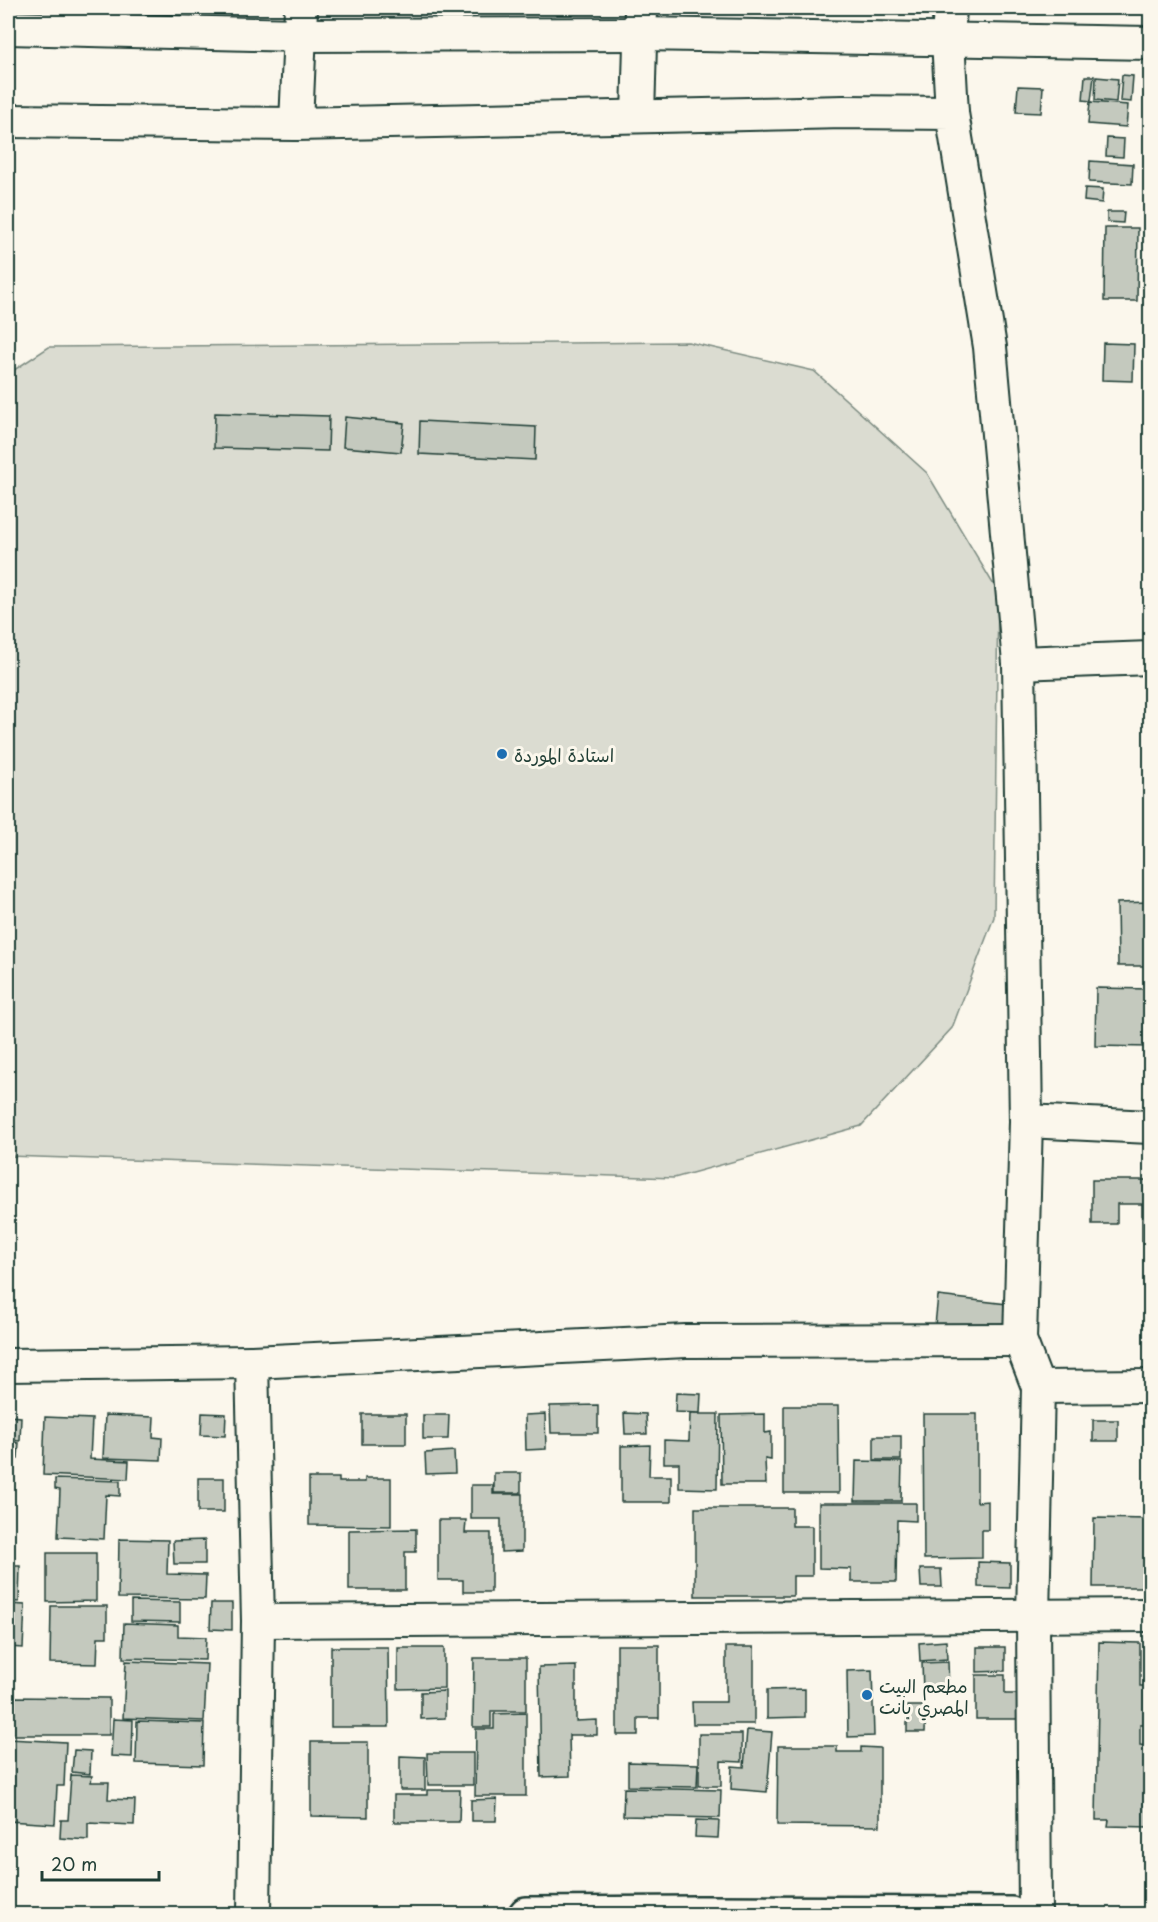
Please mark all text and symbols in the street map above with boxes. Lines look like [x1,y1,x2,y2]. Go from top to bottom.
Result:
place label: استادة الموردة [514,741,614,768]
marker: استادة الموردة [495,747,509,761]
place label: مطعم البيت المصري بانت [879,1672,969,1721]
marker: مطعم البيت المصري بانت [860,1688,874,1702]
scale bar [42,1844,159,1882]
text: 20 m [51,1850,97,1877]

